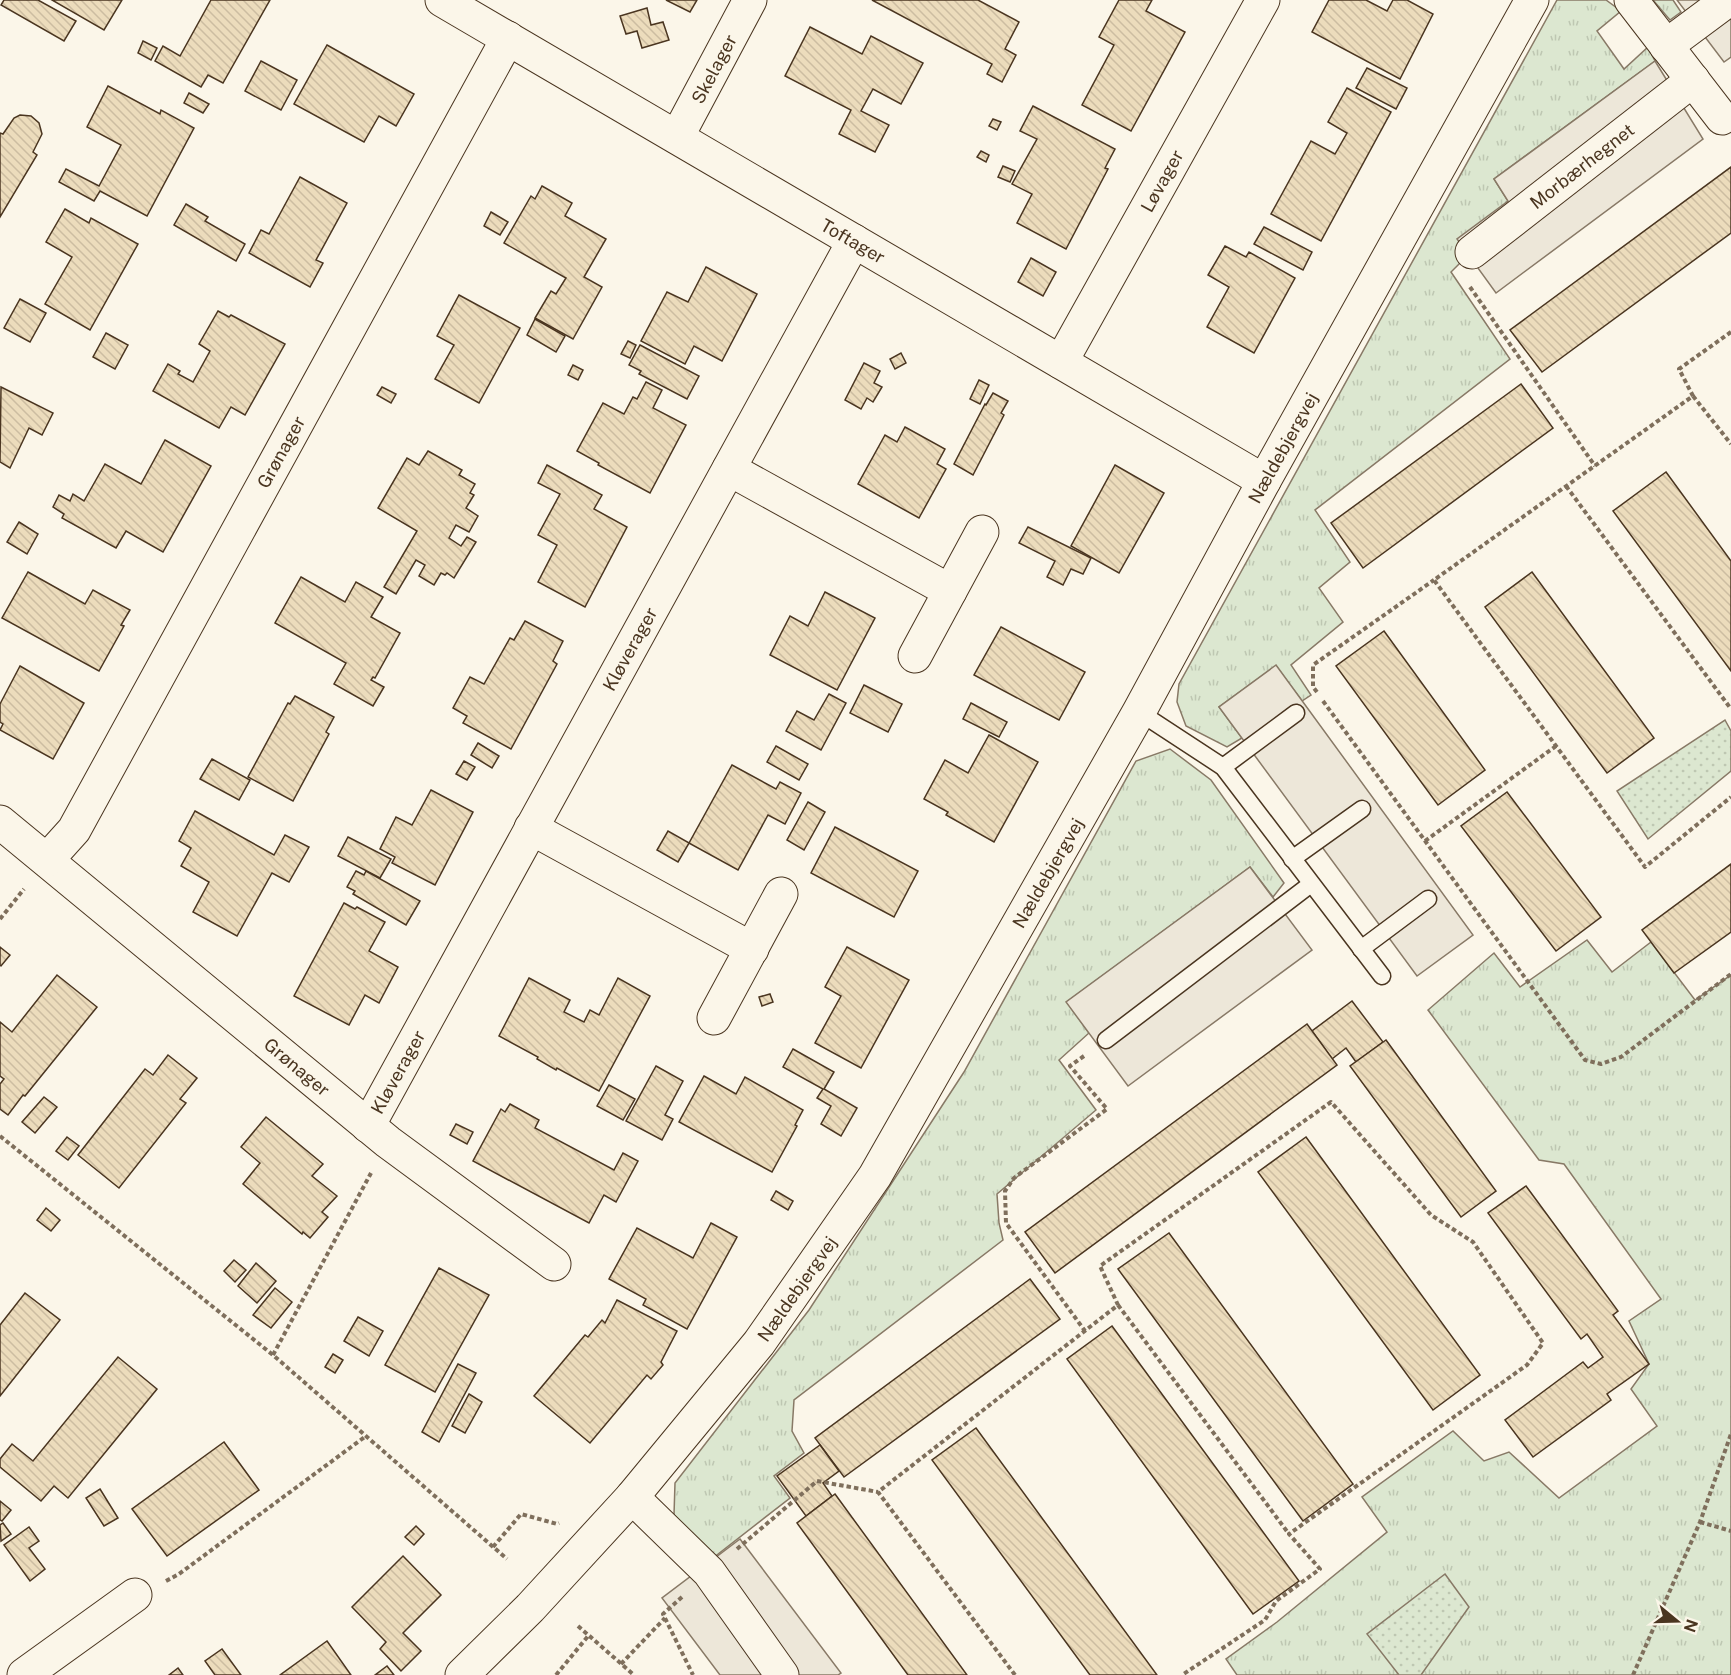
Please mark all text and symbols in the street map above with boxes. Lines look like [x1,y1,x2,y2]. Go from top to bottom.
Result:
street label: Skelager [687,31,741,107]
street label: Morbærhegnet [1526,119,1638,213]
street label: Løvager [1136,146,1188,216]
street label: Toftager [817,214,889,268]
street label: Nældebjergvej [1244,389,1322,507]
street label: Grønager [253,412,309,492]
street label: Kløverager [599,604,661,694]
street label: Nældebjergvej [1008,814,1088,932]
street label: Kløverager [367,1027,429,1117]
street label: Grønager [260,1034,334,1100]
street label: Nældebjergvej [753,1232,841,1346]
north arrow [1647,1591,1707,1651]
text: N [1680,1617,1702,1635]

